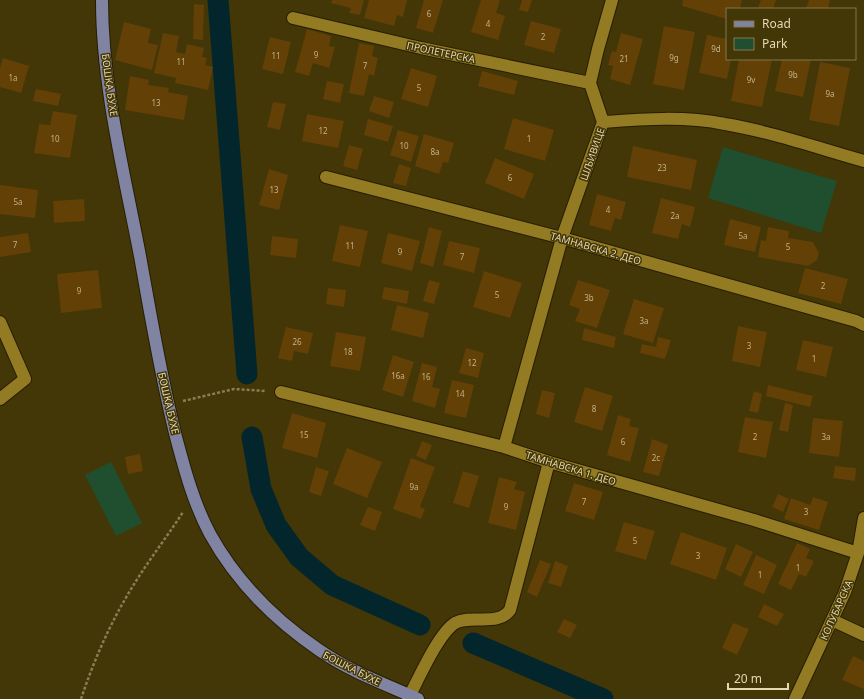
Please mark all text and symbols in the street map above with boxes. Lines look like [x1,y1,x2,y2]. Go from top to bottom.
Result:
house number: 6 [427,8,432,19]
legend [726,8,856,60]
text: Road [762,15,791,32]
house number: 4 [486,18,491,29]
house number: 2 [541,31,546,42]
text: Park [762,35,788,52]
street label: ПРОЛЕТЕРСКА [405,38,477,66]
house number: 9d [711,43,721,54]
house number: 9 [314,49,319,60]
house number: 11 [271,50,281,61]
house number: 9g [669,52,679,63]
street label: БОШКА БУХЕ [99,53,121,117]
house number: 21 [619,53,629,64]
house number: 11 [176,56,186,67]
house number: 7 [363,60,368,71]
house number: 9b [788,69,798,80]
house number: 1a [8,72,18,83]
house number: 9v [747,74,756,85]
house number: 5 [417,82,422,93]
house number: 9a [825,88,835,99]
house number: 13 [151,97,161,108]
house number: 12 [318,125,328,136]
street label: ШЉИВИЦЕ [576,126,608,182]
house number: 10 [50,133,60,144]
house number: 1 [527,133,531,144]
house number: 10 [399,140,409,151]
house number: 8a [430,146,440,157]
house number: 23 [657,162,667,173]
house number: 6 [508,172,513,183]
house number: 13 [269,184,279,195]
house number: 5a [13,196,23,207]
house number: 4 [606,204,611,215]
house number: 2a [670,210,680,221]
street label: ТАМНАВСКА 2. ДЕО [549,228,643,268]
house number: 5a [738,230,748,241]
house number: 7 [13,239,18,250]
house number: 11 [345,240,355,251]
house number: 5 [786,241,791,252]
house number: 9 [398,246,403,257]
house number: 7 [460,251,465,262]
house number: 2 [821,280,826,291]
house number: 9 [77,285,82,296]
house number: 5 [495,289,500,300]
house number: 3b [584,292,594,303]
house number: 3a [639,315,649,326]
house number: 26 [292,336,302,347]
house number: 3 [747,340,752,351]
house number: 18 [343,346,353,357]
house number: 1 [812,353,816,364]
house number: 12 [467,357,477,368]
house number: 16a [391,370,405,381]
street label: БОШКА БУХЕ [155,371,183,435]
house number: 16 [421,371,431,382]
house number: 14 [455,388,465,399]
house number: 8 [592,403,597,414]
house number: 15 [299,429,309,440]
house number: 2 [753,431,758,442]
house number: 3a [821,431,831,442]
house number: 6 [621,436,626,447]
street label: ТАМНАВСКА 1. ДЕО [524,448,618,489]
house number: 2c [652,452,660,463]
house number: 9a [409,481,419,492]
house number: 7 [582,496,587,507]
house number: 9 [504,501,509,512]
house number: 3 [804,506,809,517]
house number: 5 [633,535,638,546]
house number: 3 [696,550,701,561]
house number: 1 [796,562,800,573]
house number: 1 [758,569,762,580]
street label: КОЛУБАРСКА [817,577,856,642]
street label: БОШКА БУХЕ [321,647,383,689]
scale bar [728,665,788,691]
text: 20 m [734,670,762,687]

